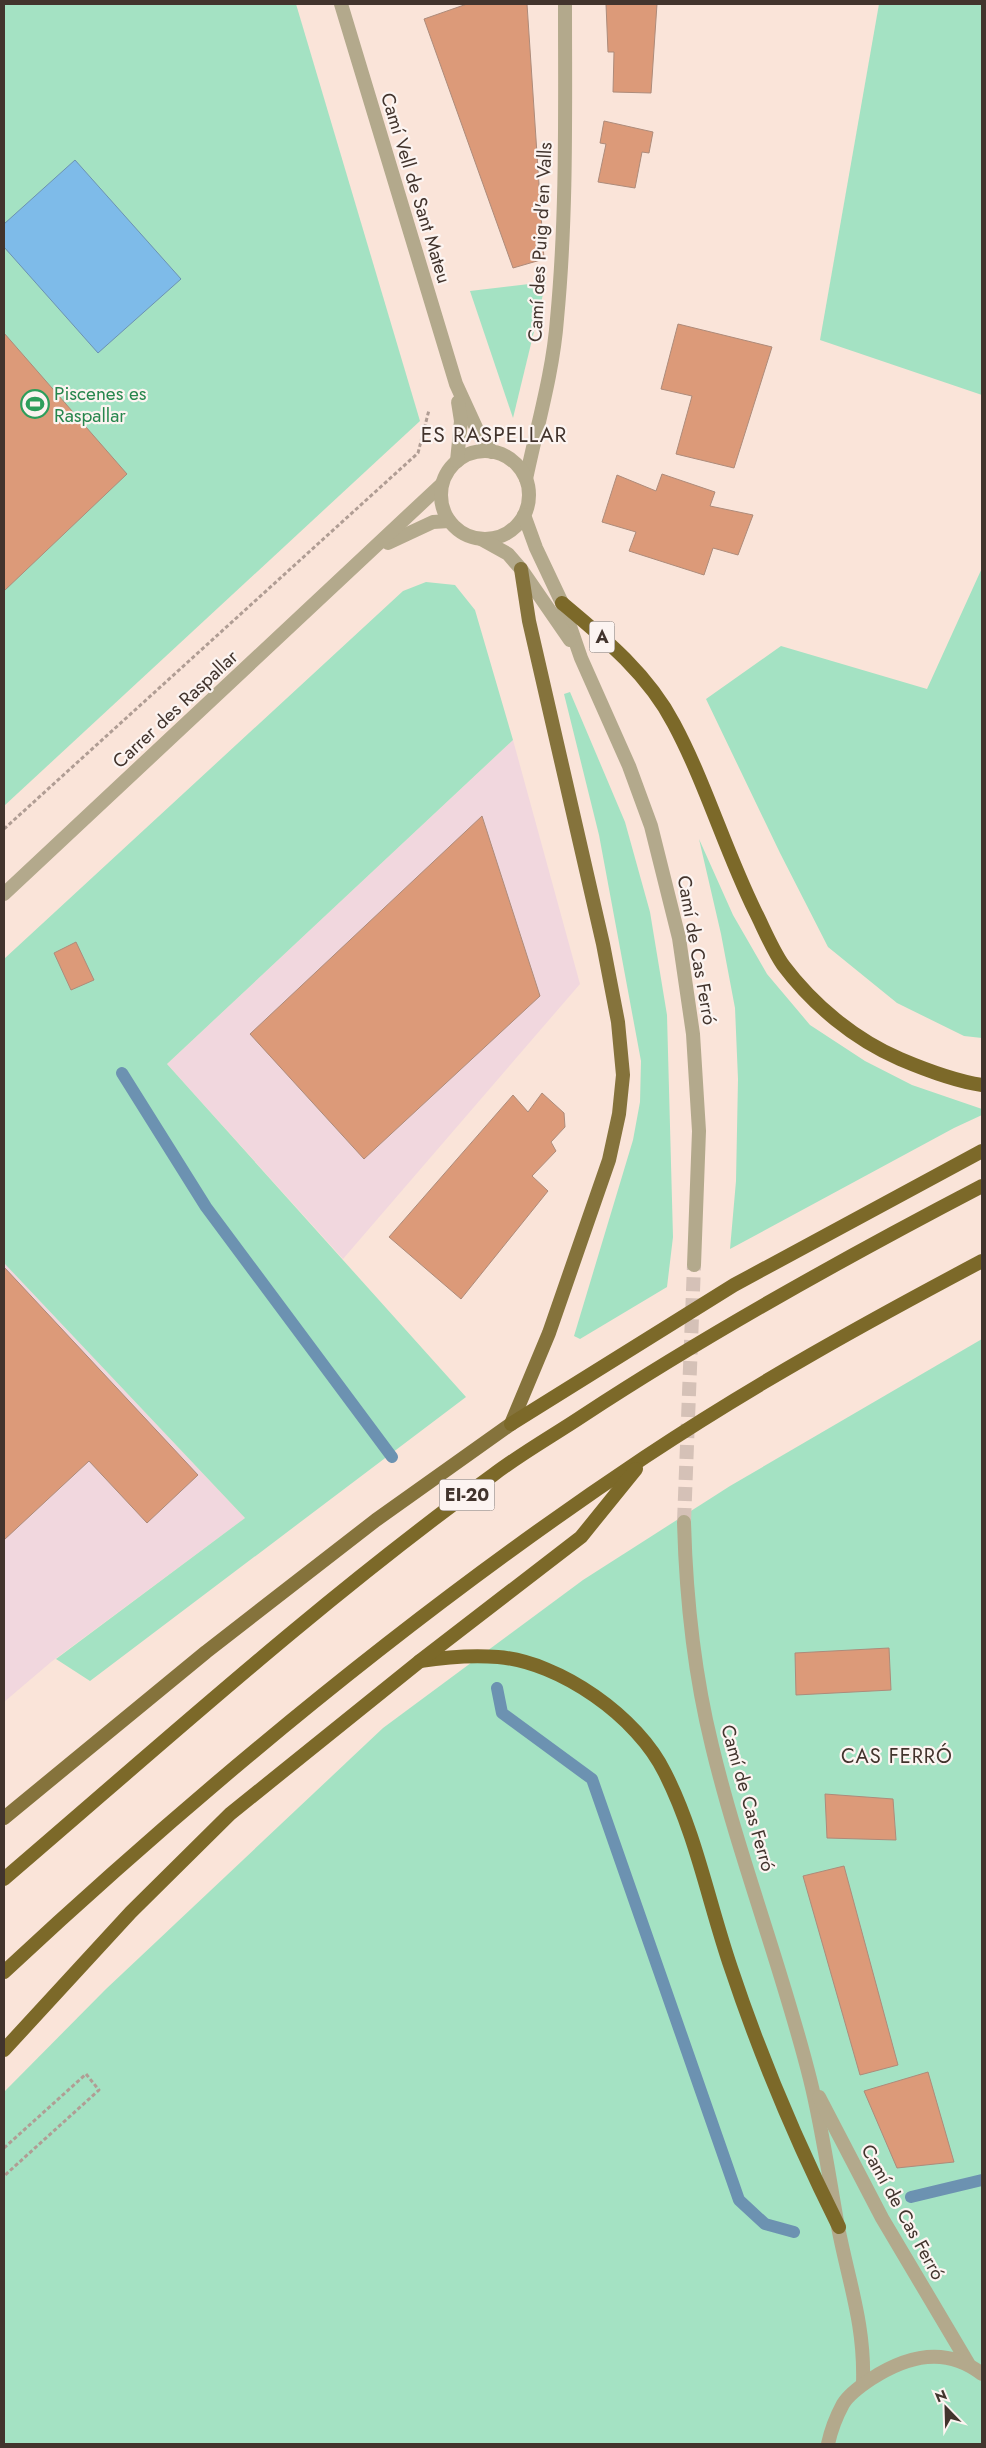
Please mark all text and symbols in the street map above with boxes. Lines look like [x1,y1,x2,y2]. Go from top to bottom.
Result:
street label: Camí Vell de Sant Mateu [374,89,458,287]
street label: Camí des Puig d'en Valls [521,141,559,343]
place label: Piscenes es Raspallar [54,380,147,429]
sports icon: Piscenes es Raspallar [20,389,50,419]
district label: ES RASPELLAR [421,420,567,450]
road number: A [590,622,614,652]
street label: Carrer des Raspallar [106,643,244,774]
street label: Camí de Cas Ferró [671,873,723,1027]
road number: EI-20 [440,1480,494,1510]
street label: Camí de Cas Ferró [714,1722,782,1874]
district label: CAS FERRÓ [841,1742,953,1771]
street label: Camí de Cas Ferró [855,2139,951,2285]
north arrow [921,2383,971,2433]
text: N [932,2385,950,2407]

